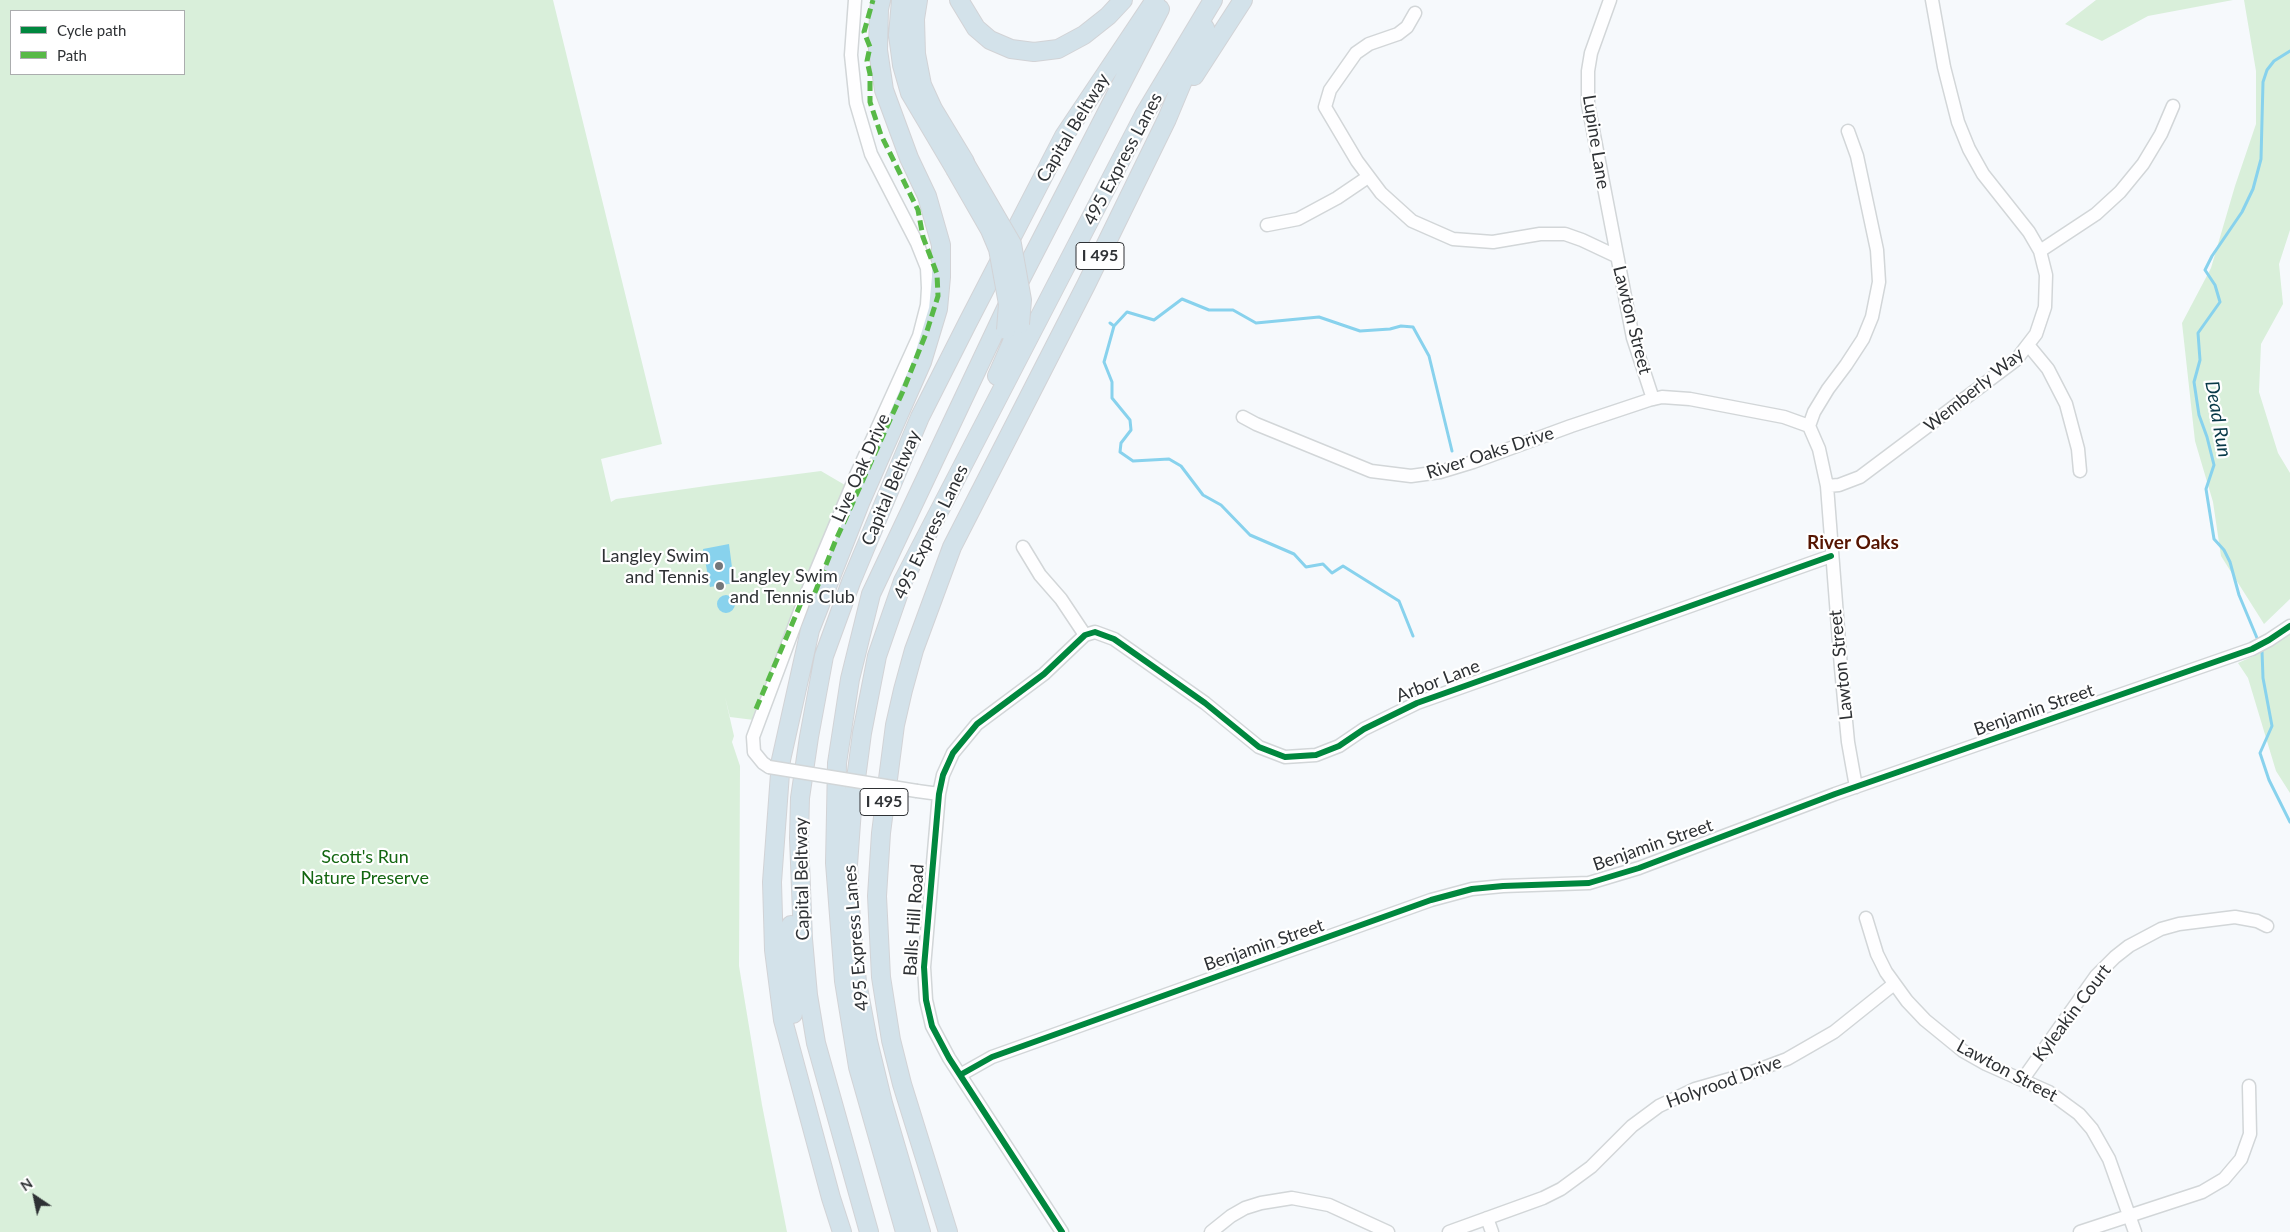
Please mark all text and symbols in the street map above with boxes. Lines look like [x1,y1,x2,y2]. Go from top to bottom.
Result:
legend [10,10,185,75]
text: Cycle path [57,21,126,39]
text: Path [57,46,87,64]
street label: Capital Beltway [1032,70,1114,186]
street label: 495 Express Lanes [1079,89,1167,229]
street label: Lupine Lane [1578,93,1614,191]
road number: I 495 [1076,242,1124,270]
street label: Lawton Street [1608,264,1656,376]
street label: Wemberly Way [1920,343,2028,437]
water label: Dead Run [2200,379,2236,459]
street label: Live Oak Drive [827,410,895,526]
street label: River Oaks Drive [1424,422,1556,484]
street label: Capital Beltway [857,427,925,549]
street label: 495 Express Lanes [889,461,973,603]
district label: River Oaks [1807,532,1899,554]
place label: Langley Swim and Tennis [601,545,709,588]
marker: Langley Swim and Tennis [713,560,725,572]
place label: Langley Swim and Tennis Club [730,565,855,608]
marker: Langley Swim and Tennis Club [714,580,726,592]
street label: Lawton Street [1824,609,1858,721]
street label: Arbor Lane [1393,655,1483,707]
street label: Benjamin Street [1971,679,2097,741]
road number: I 495 [860,789,908,816]
street label: Benjamin Street [1590,814,1716,876]
street label: Capital Beltway [790,817,814,941]
park label: Scott's Run Nature Preserve [301,846,429,889]
street label: Balls Hill Road [899,863,929,977]
street label: 495 Express Lanes [839,864,873,1012]
street label: Benjamin Street [1201,914,1327,976]
street label: Kyleakin Court [2028,960,2116,1066]
street label: Lawton Street [1953,1035,2061,1107]
street label: Holyrood Drive [1663,1051,1785,1113]
north arrow [10,1172,60,1222]
text: N [17,1174,36,1194]

